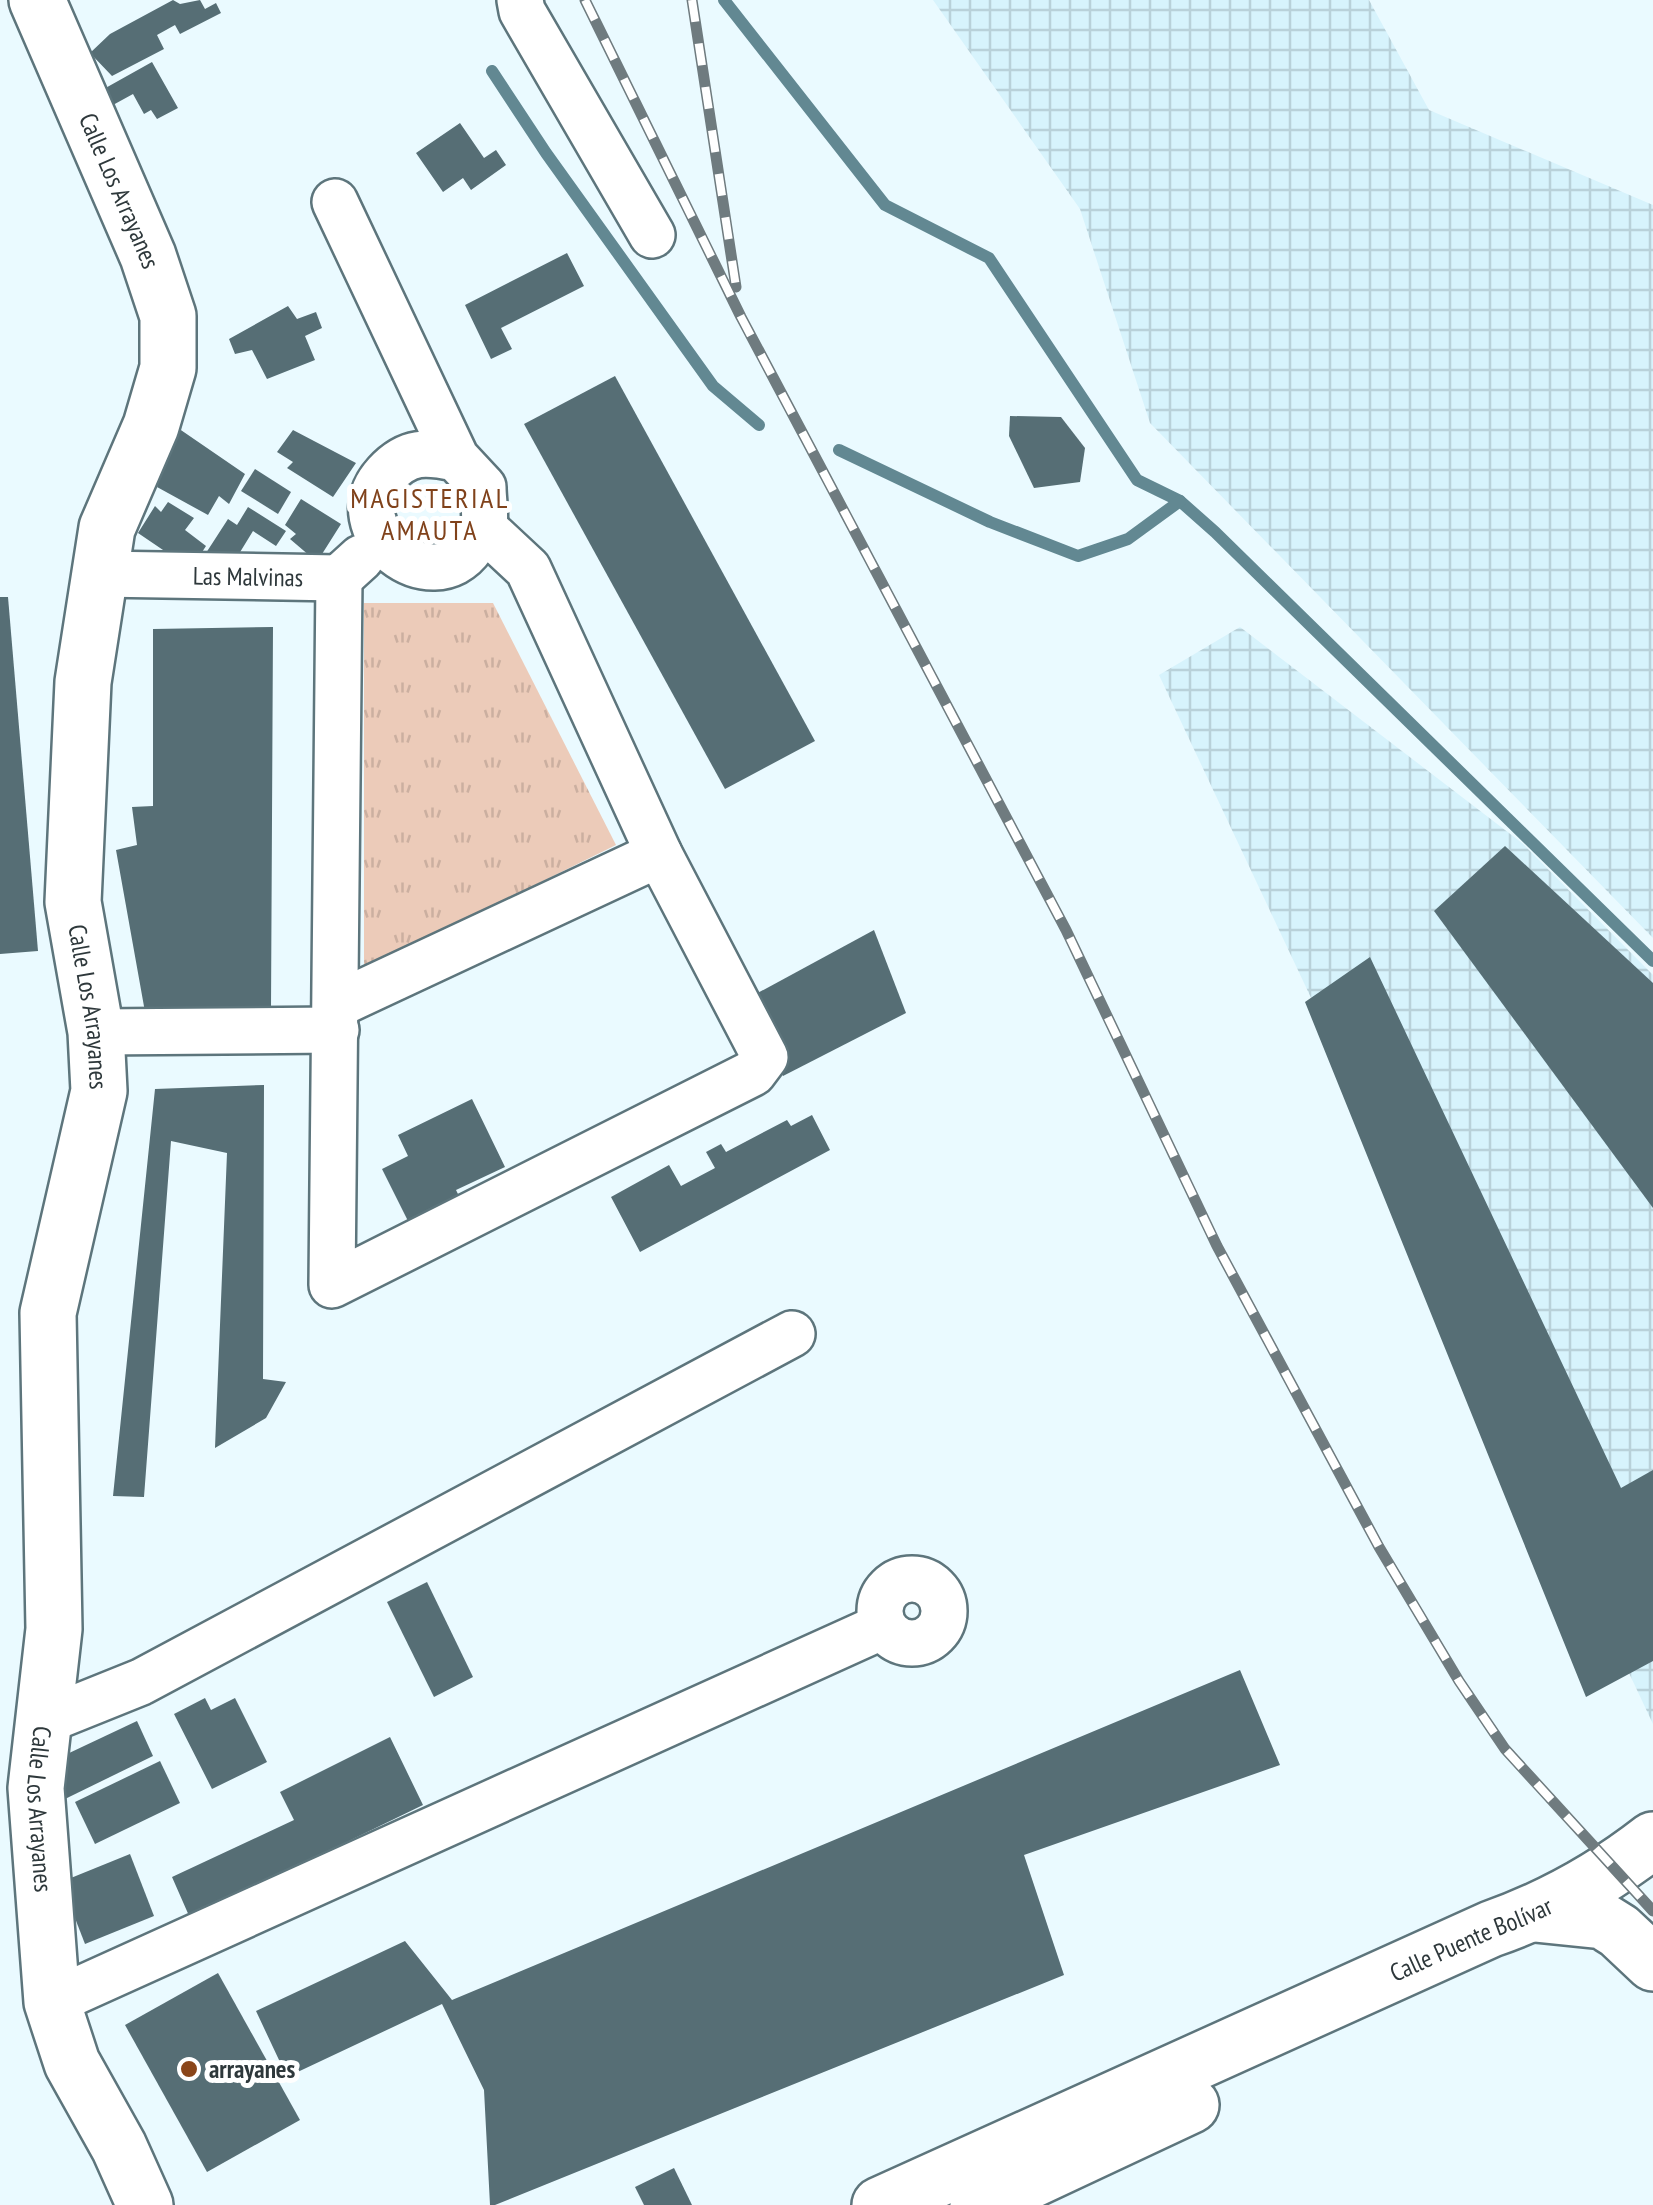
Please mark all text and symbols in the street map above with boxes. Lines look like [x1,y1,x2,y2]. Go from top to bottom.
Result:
street label: Calle Los Arrayanes [72,108,167,273]
district label: MAGISTERIAL AMAUTA [350,479,510,548]
street label: Las Malvinas [193,560,303,593]
street label: Calle Los Arrayanes [61,922,115,1090]
street label: Calle Los Arrayanes [20,1725,60,1893]
street label: Calle Puente Bolívar [1385,1890,1558,1989]
place label: arrayanes [209,2053,296,2085]
marker: arrayanes [178,2058,200,2080]

